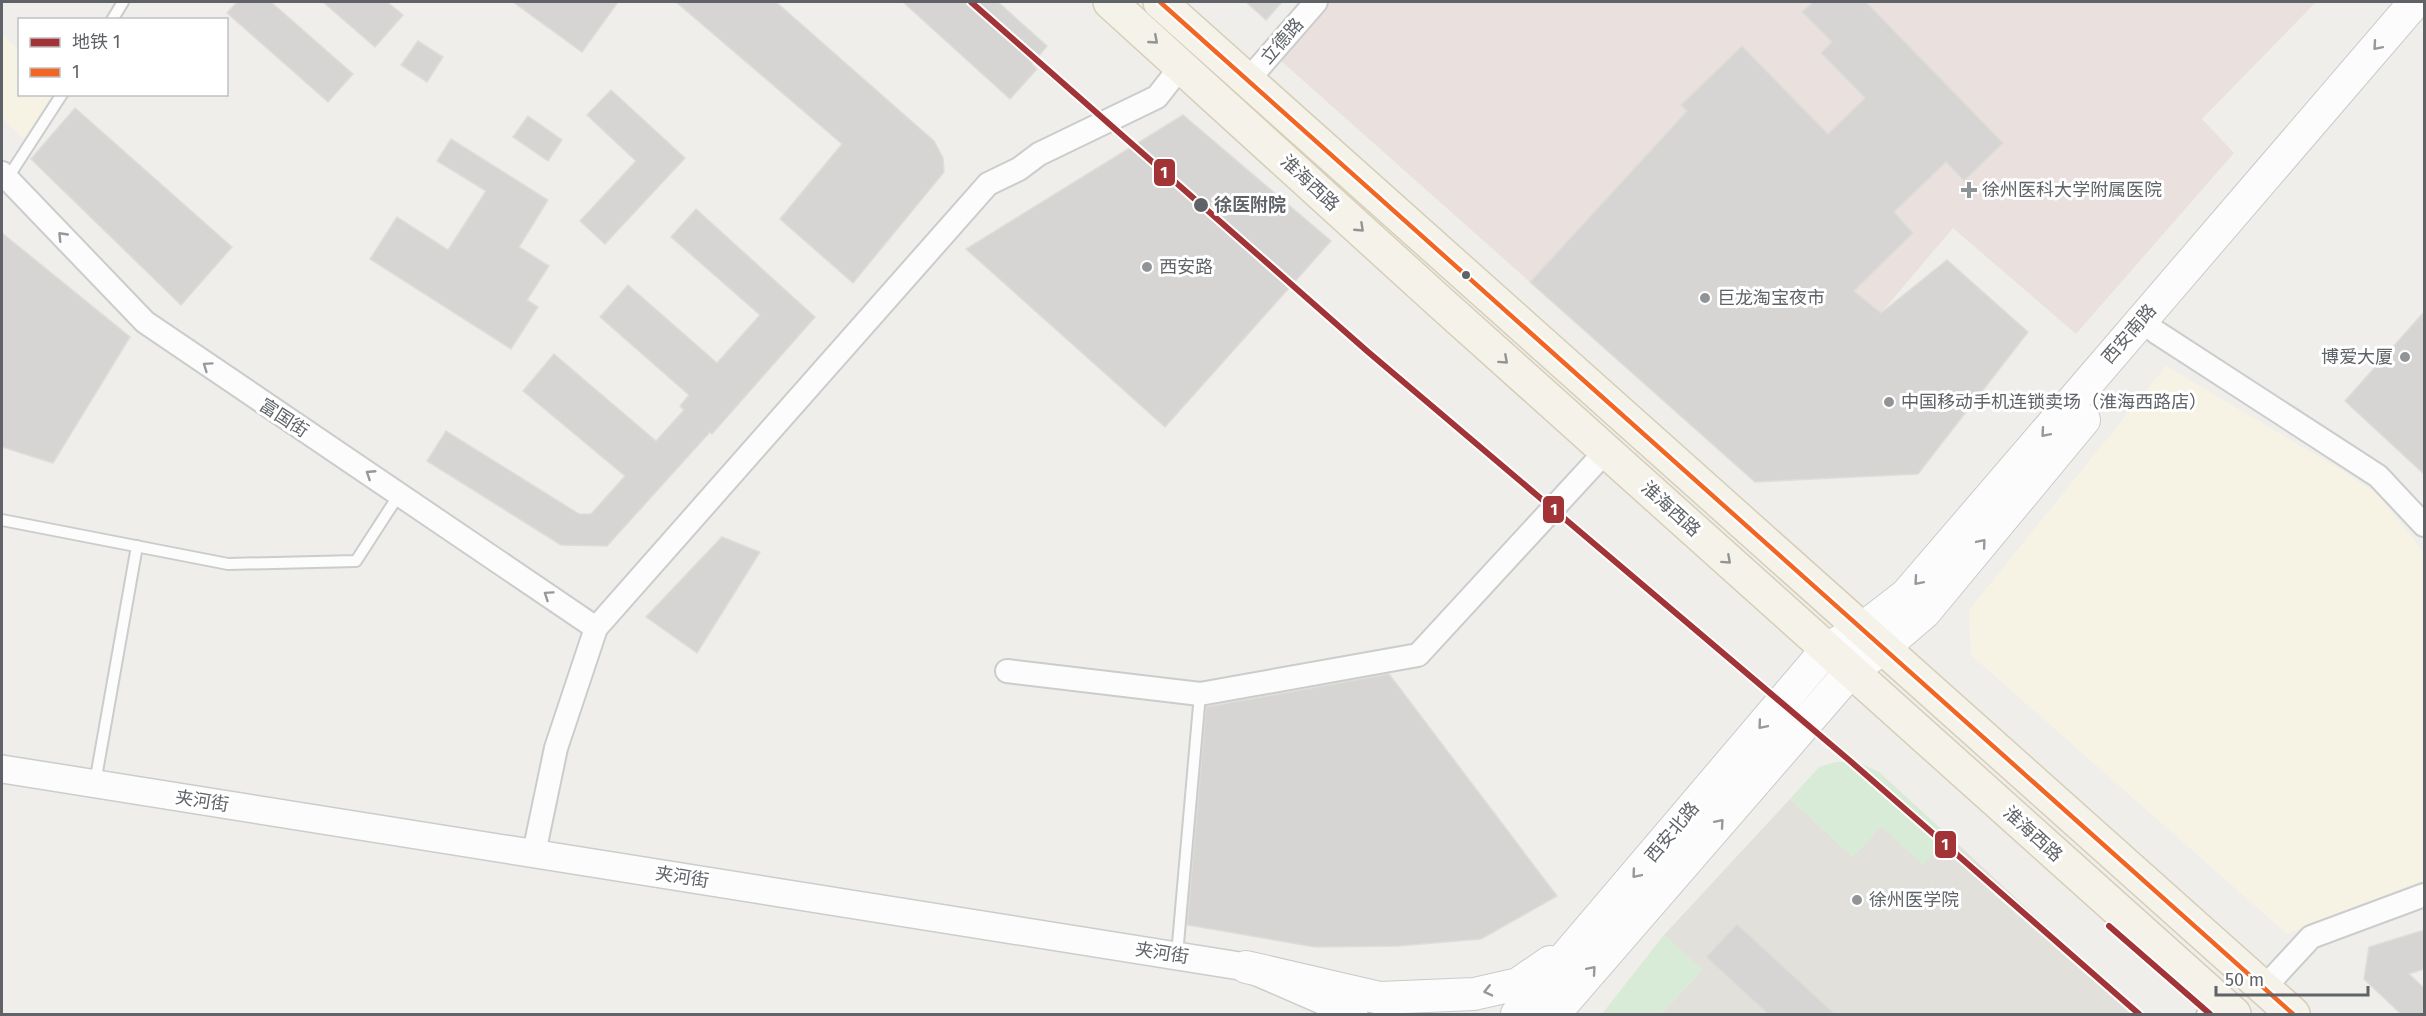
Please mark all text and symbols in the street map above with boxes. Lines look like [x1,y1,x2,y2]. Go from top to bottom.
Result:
street label: 立德路 [1256,13,1308,69]
legend [18,18,228,96]
text: 地铁 1 [72,31,121,53]
one-way arrow [1147,33,1158,44]
one-way arrow [2373,39,2384,50]
text: 1 [72,61,80,83]
street label: 淮海西路 [1276,150,1344,216]
line badge: 1 [1153,158,1176,187]
text: 1 [1160,163,1168,182]
place label: 徐州医科大学附属医院 [1982,179,2162,201]
marker: 徐州医科大学附属医院 [1960,181,1978,199]
place label: 徐医附院 [1214,194,1286,216]
marker: 徐医附院 [1192,196,1210,214]
one-way arrow [1353,221,1363,232]
one-way arrow [59,233,70,244]
place label: 西安路 [1159,256,1213,278]
marker: 西安路 [1140,260,1154,274]
unlabelled marker [1460,269,1472,281]
place label: 巨龙淘宝夜市 [1717,287,1825,309]
marker: 巨龙淘宝夜市 [1698,291,1712,305]
street label: 西安南路 [2097,300,2161,368]
place label: 博爱大厦 [2321,346,2393,368]
marker: 博爱大厦 [2398,350,2412,364]
one-way arrow [1497,352,1508,363]
one-way arrow [203,362,214,373]
place label: 中国移动手机连锁卖场（淮海西路店） [1901,391,2207,413]
street label: 富国街 [255,394,313,442]
marker: 中国移动手机连锁卖场（淮海西路店） [1882,395,1896,409]
one-way arrow [2041,426,2052,437]
one-way arrow [365,470,376,481]
street label: 淮海西路 [1637,477,1705,541]
line badge: 1 [1542,495,1565,524]
text: 1 [1550,500,1558,519]
one-way arrow [1975,539,1986,550]
one-way arrow [1721,553,1731,564]
one-way arrow [1914,574,1925,585]
one-way arrow [544,591,555,602]
one-way arrow [1758,719,1769,730]
street label: 夹河街 [174,786,230,816]
street label: 西安北路 [1640,797,1704,867]
street label: 淮海西路 [1999,802,2067,866]
one-way arrow [1713,819,1724,830]
line badge: 1 [1934,830,1957,859]
text: 1 [1941,835,1949,854]
street label: 夹河街 [654,862,710,892]
one-way arrow [1632,867,1643,878]
place label: 徐州医学院 [1869,889,1959,911]
marker: 徐州医学院 [1850,893,1864,907]
street label: 夹河街 [1134,938,1190,968]
scale bar [2216,959,2368,997]
one-way arrow [1585,966,1596,977]
text: 50 m [2225,969,2264,991]
one-way arrow [1483,983,1493,996]

